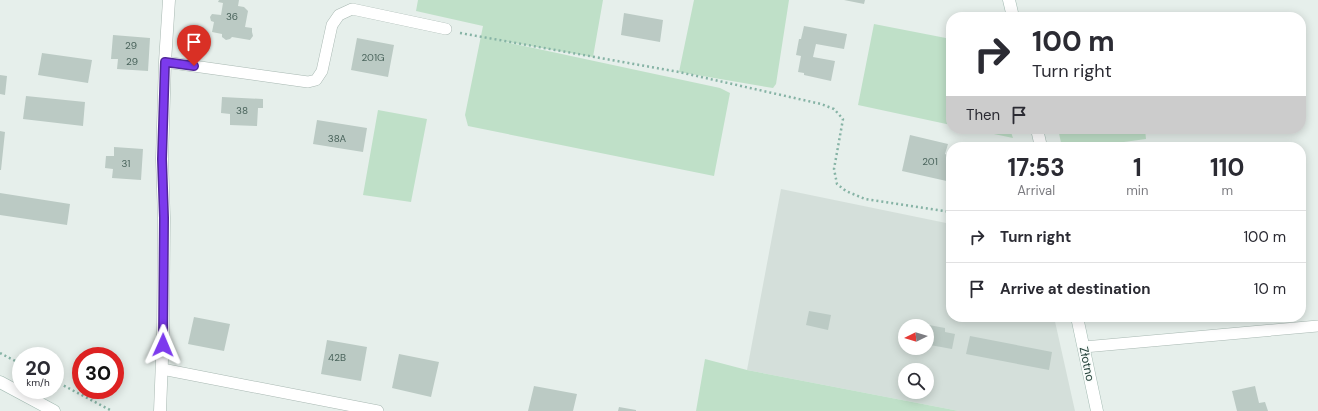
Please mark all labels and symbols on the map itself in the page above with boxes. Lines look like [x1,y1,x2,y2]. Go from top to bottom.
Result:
house number: 36 [226,10,238,23]
pin [177,25,211,66]
house number: 29 [125,39,137,52]
house number: 201G [361,51,385,64]
house number: 29 [126,55,138,68]
house number: 38 [236,104,248,117]
house number: 38A [328,132,347,145]
house number: 201 [922,155,938,168]
house number: 31 [122,157,130,170]
north arrow [898,319,934,355]
position arrow [142,324,184,366]
street label: Złotno [1076,345,1098,383]
speed limit sign: 30 [72,347,124,399]
house number: 42B [328,351,346,364]

